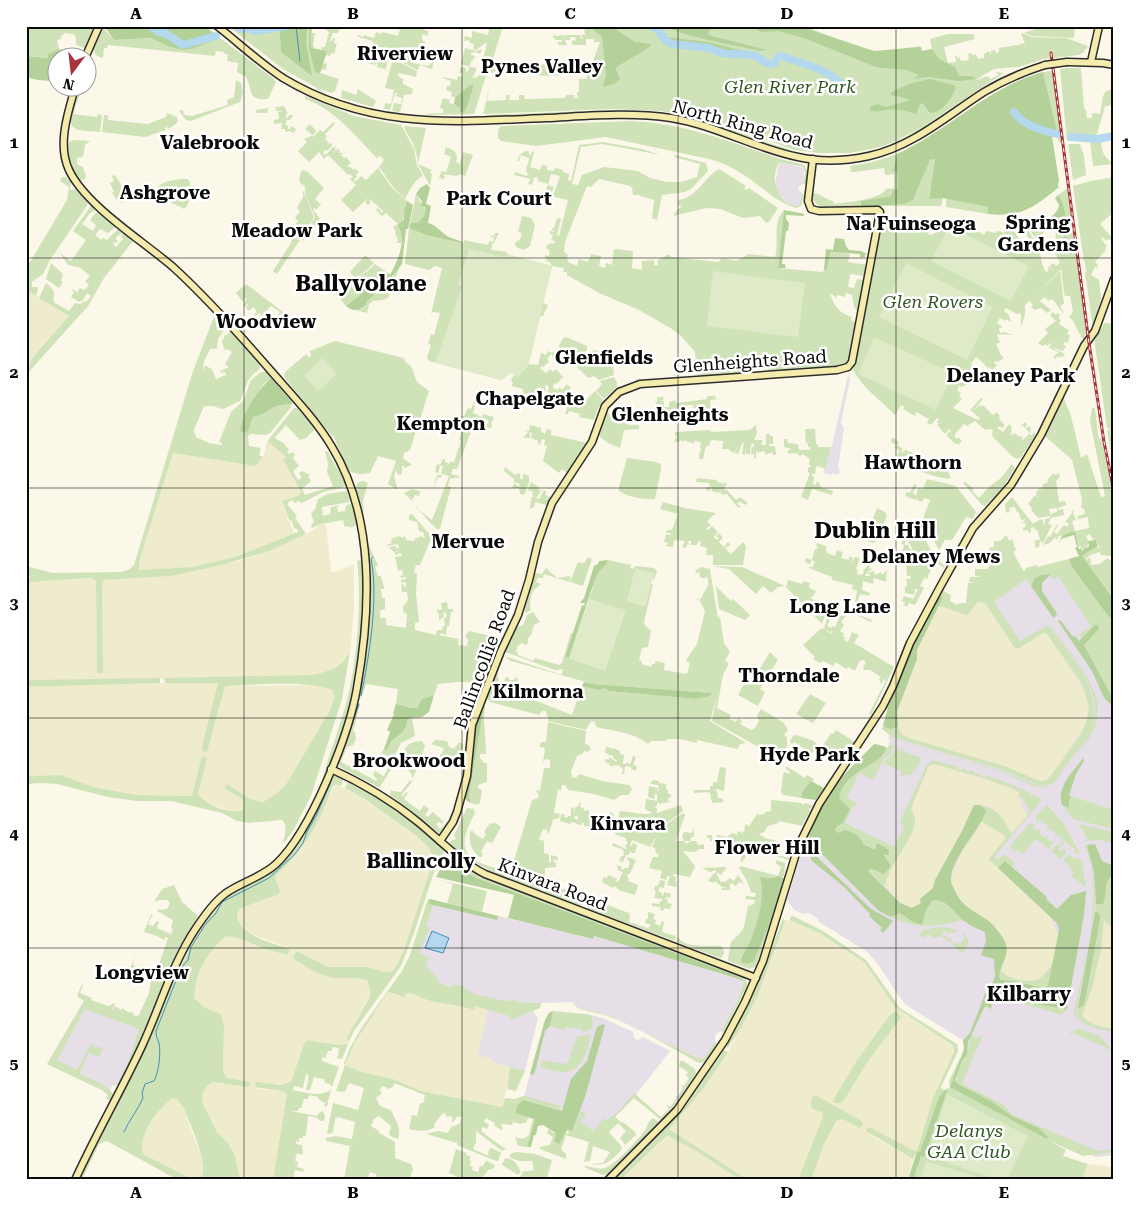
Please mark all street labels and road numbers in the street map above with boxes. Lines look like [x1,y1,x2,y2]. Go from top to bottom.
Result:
street label: North Ring Road [670,95,816,153]
street label: Glenheights Road [673,345,828,377]
street label: Ballincollie Road [449,586,519,732]
street label: Kinvara Road [495,853,611,915]

